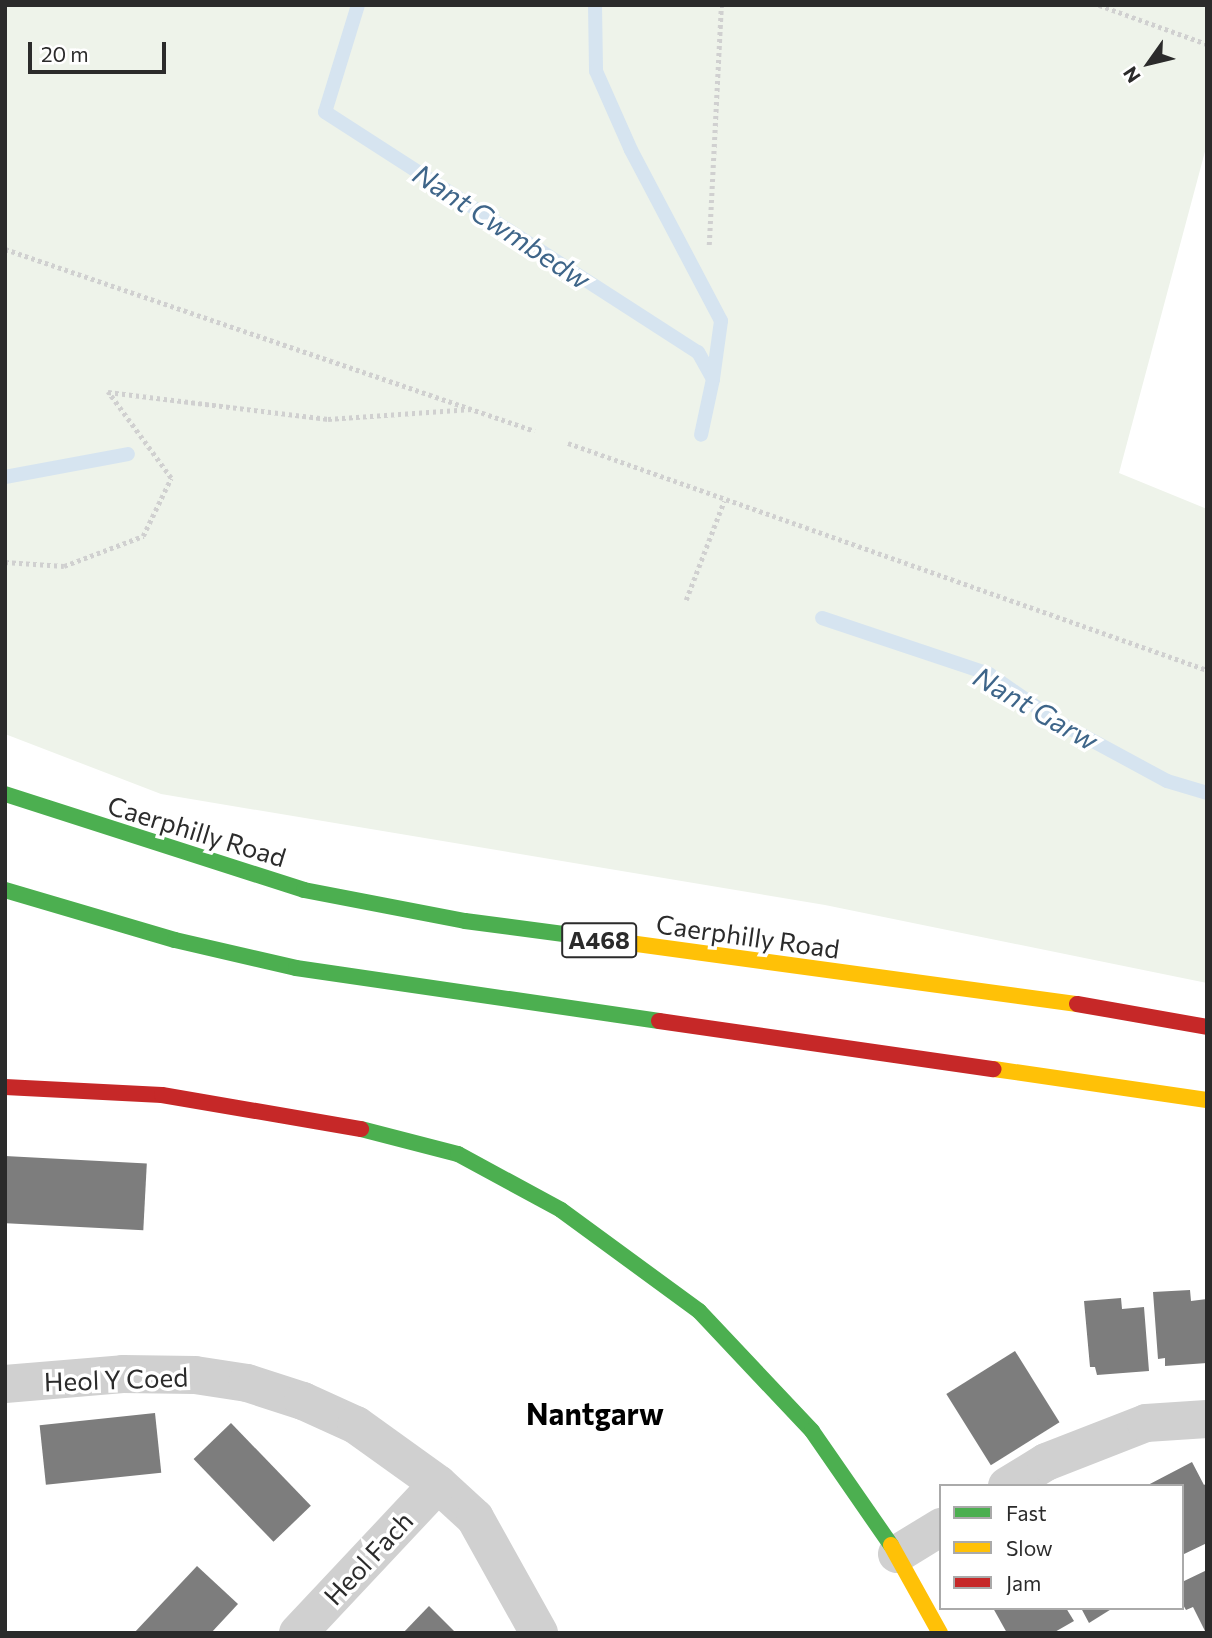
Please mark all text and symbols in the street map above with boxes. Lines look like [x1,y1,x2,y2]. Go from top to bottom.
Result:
scale bar [32,28,170,72]
north arrow [1114,28,1184,98]
text: 20 m [41,41,89,66]
text: N [1118,63,1145,87]
water label: Nant Cwmbedw [407,156,597,296]
water label: Nant Garw [968,659,1104,757]
street label: Caerphilly Road [104,789,290,873]
street label: Caerphilly Road [654,908,842,964]
road number: A468 [560,920,638,960]
street label: Heol Y Coed [43,1361,189,1397]
district label: Nantgarw [526,1395,664,1431]
legend [939,1484,1184,1610]
text: Fast [1006,1500,1047,1525]
street label: Heol Fach [317,1505,419,1611]
text: Slow [1006,1535,1053,1560]
text: Jam [1006,1570,1041,1595]

